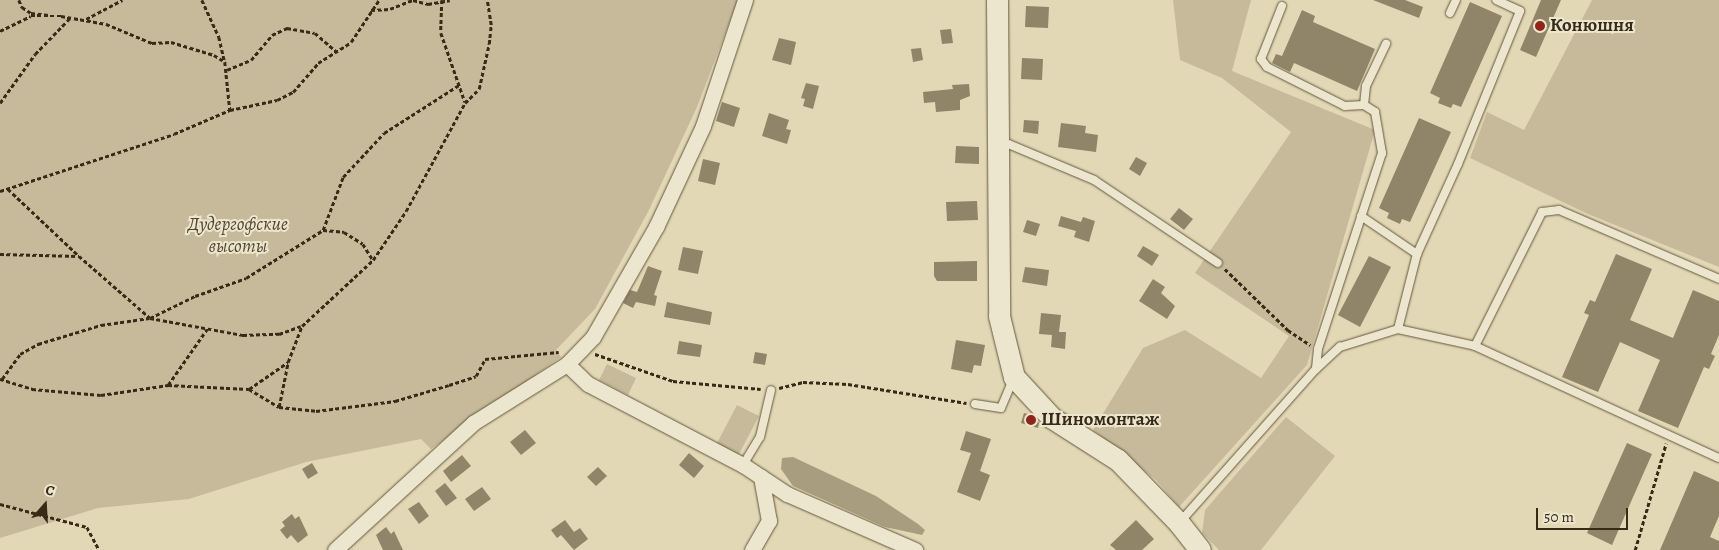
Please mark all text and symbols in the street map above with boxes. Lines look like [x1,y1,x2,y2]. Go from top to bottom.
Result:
place label: Конюшня [1550,15,1634,37]
marker: Конюшня [1534,20,1546,32]
park label: Дудергофские высоты [188,214,288,258]
place label: Шиномонтаж [1041,409,1160,431]
marker: Шиномонтаж [1025,414,1037,426]
north arrow [20,480,70,530]
text: С [43,480,57,501]
scale bar [1539,498,1632,530]
text: 50 m [1544,507,1574,527]

